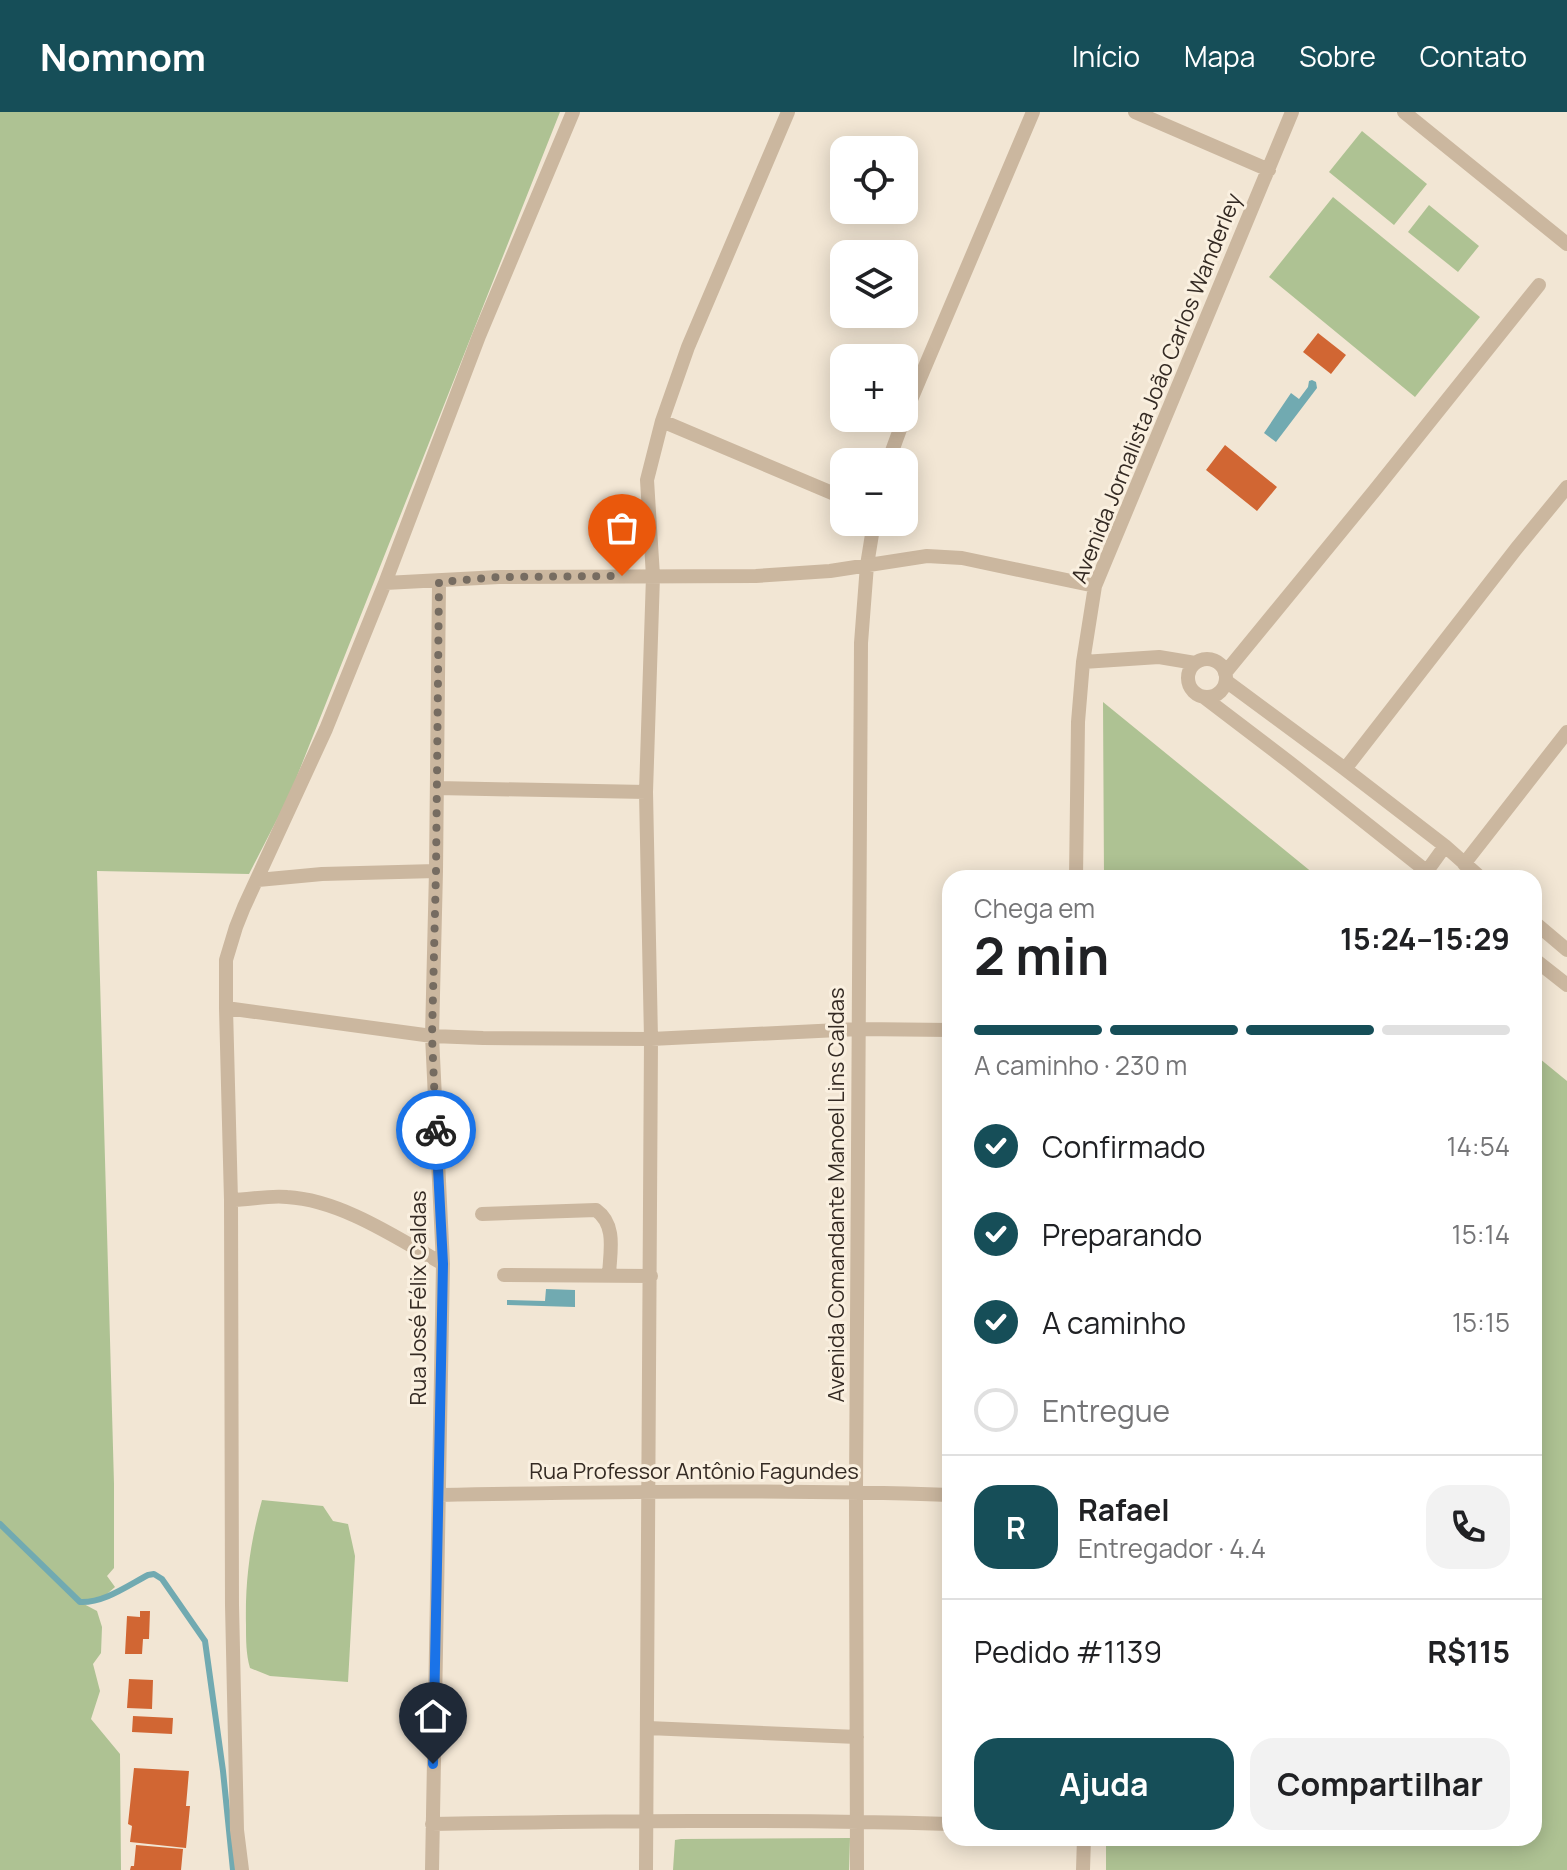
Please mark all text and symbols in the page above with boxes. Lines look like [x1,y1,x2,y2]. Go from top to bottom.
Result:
text: Nomnom [40,30,206,82]
text: Início [1072,37,1140,75]
text: Mapa [1184,37,1255,75]
text: Sobre [1299,37,1376,75]
text: Contato [1420,37,1527,75]
map controls [830,136,918,536]
button: locate [830,136,918,224]
street label: Avenida Jornalista João Carlos Wanderley [1064,188,1248,588]
button: layers [830,240,918,328]
button: + [830,344,918,432]
button: − [830,448,918,536]
pin [588,494,656,576]
icon: bag [600,506,644,550]
text: Chega em [974,890,1095,926]
text: 15:24–15:29 [1340,918,1510,959]
text: 2 min [974,920,1109,991]
street label: Avenida Comandante Manoel Lins Caldas [821,987,851,1403]
text: A caminho · 230 m [974,1047,1187,1083]
courier [396,1090,476,1170]
icon: bike [414,1108,458,1152]
icon: check [974,1124,1018,1168]
text: Confirmado [1042,1126,1206,1167]
text: 14:54 [1446,1128,1510,1164]
street label: Rua José Félix Caldas [403,1190,433,1406]
icon: check [974,1212,1018,1256]
text: Preparando [1042,1214,1202,1255]
text: 15:14 [1452,1216,1510,1252]
icon: check [974,1300,1018,1344]
text: A caminho [1042,1302,1186,1343]
text: 15:15 [1452,1304,1510,1340]
text: Entregue [1042,1390,1170,1431]
street label: Rua Professor Antônio Fagundes [529,1456,859,1486]
button: phone [1426,1485,1510,1569]
text: Rafael [1078,1489,1170,1530]
text: R [1006,1507,1026,1548]
text: Entregador · 4.4 [1078,1530,1266,1566]
text: Pedido #1139 [974,1631,1162,1672]
text: R$115 [1427,1631,1510,1672]
pin [399,1682,467,1764]
icon: home [411,1694,455,1738]
button: Ajuda [974,1738,1234,1830]
button: Compartilhar [1250,1738,1510,1830]

